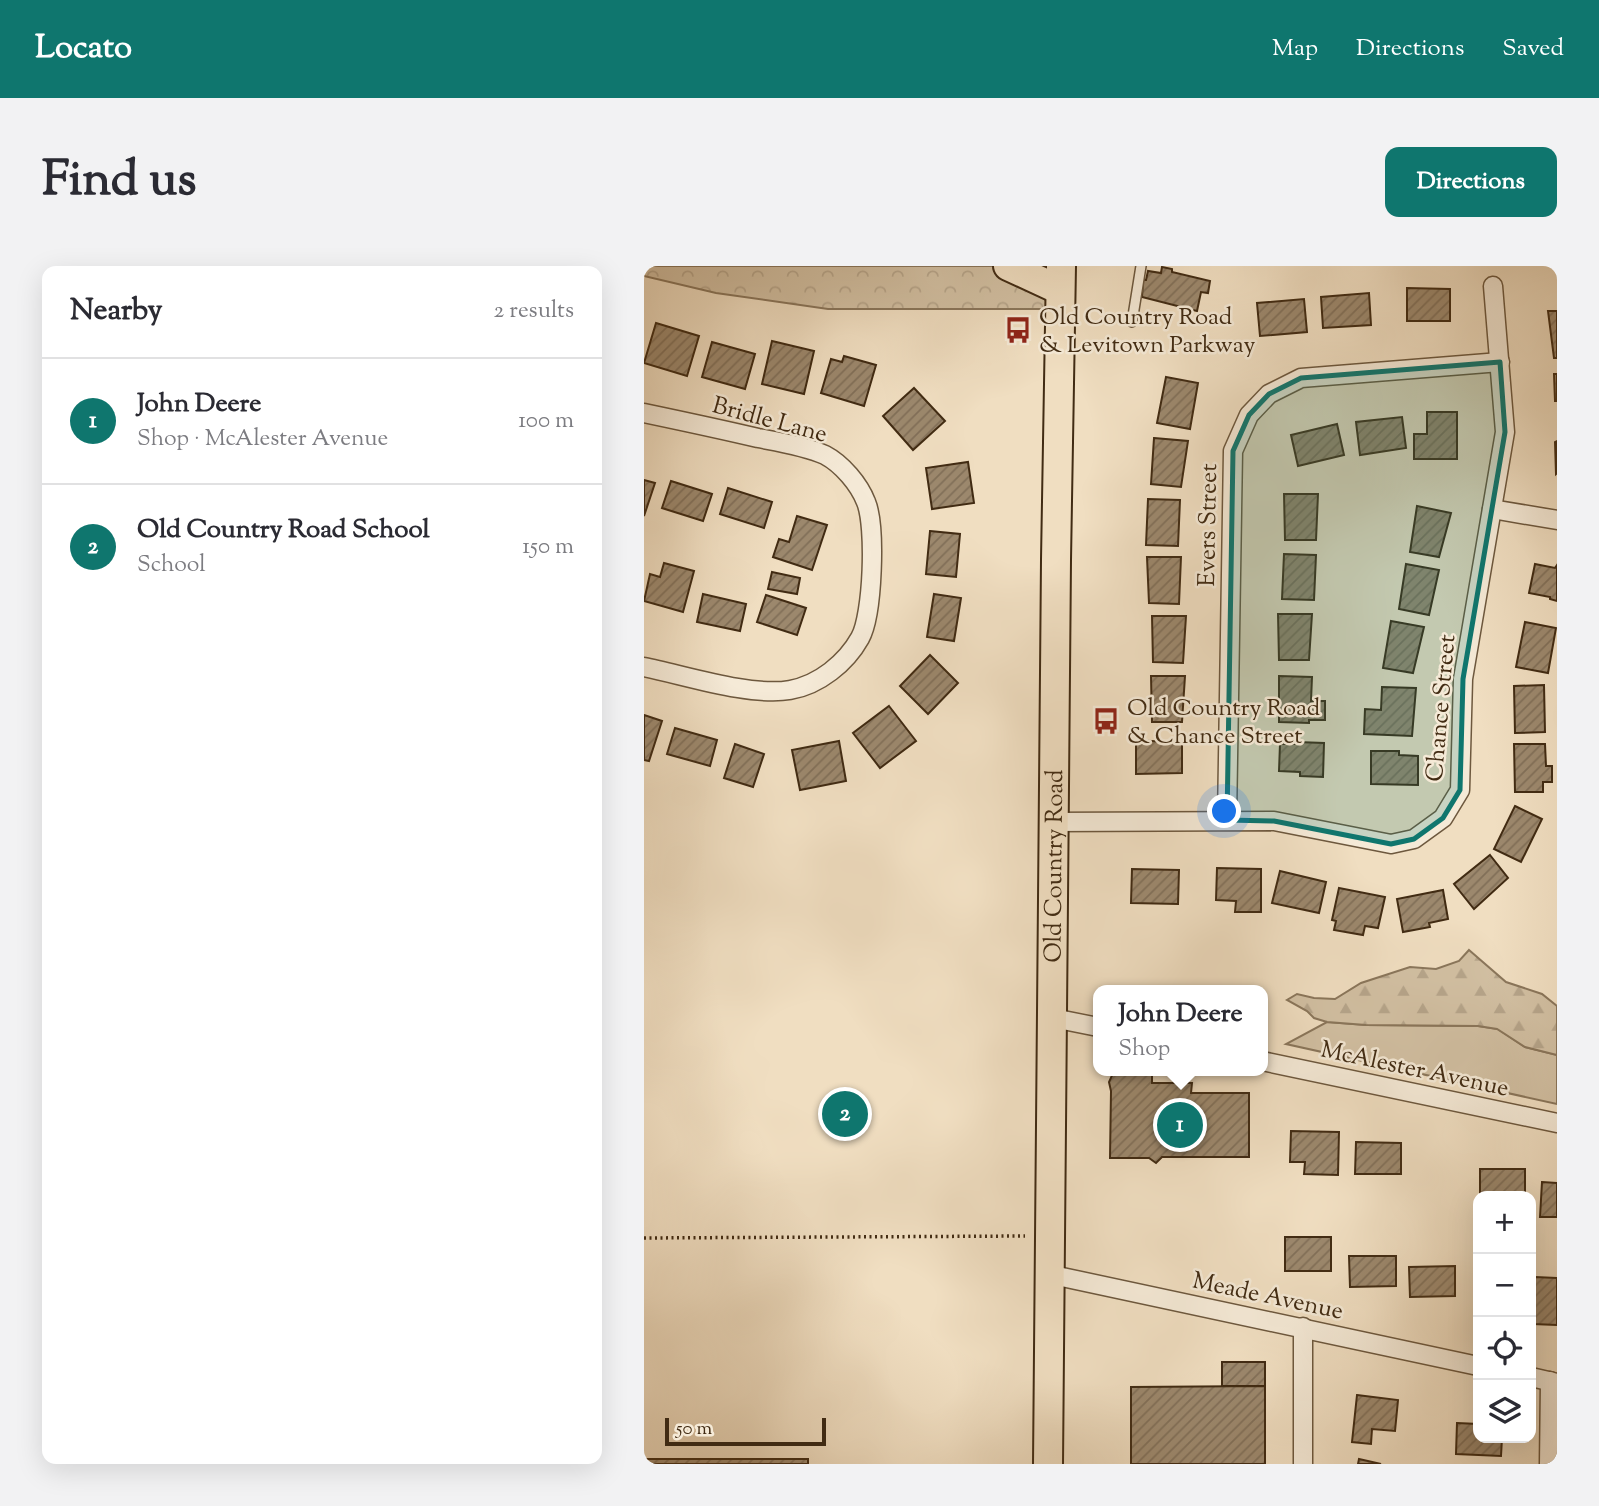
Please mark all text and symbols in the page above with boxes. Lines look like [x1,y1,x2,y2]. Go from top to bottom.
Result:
text: Locato [35,25,132,73]
text: Map [1272,32,1318,66]
text: Directions [1356,32,1464,66]
text: Saved [1502,32,1564,66]
text: Find us [42,147,196,217]
button: Directions [1385,147,1557,217]
text: Nearby [70,290,162,333]
text: 2 results [494,295,574,328]
place label: Old Country Road & Levitown Parkway [1039,301,1255,363]
bus stop icon: Old Country Road & Levitown Parkway [1003,315,1033,345]
text: John Deere [137,386,262,423]
street label: Bridle Lane [708,389,831,453]
text: 1 [89,405,97,438]
text: 100 m [518,405,574,438]
text: Shop · McAlester Avenue [137,423,388,456]
street label: Evers Street [1191,463,1227,587]
text: Old Country Road School [137,512,430,549]
text: 2 [88,531,98,564]
text: 150 m [522,531,574,564]
text: School [137,549,206,582]
street label: Chance Street [1419,633,1465,783]
place label: Old Country Road & Chance Street [1127,692,1321,754]
bus stop icon: Old Country Road & Chance Street [1091,706,1121,736]
street label: Old Country Road [1037,769,1073,963]
your location [1207,794,1241,828]
popup [1093,985,1268,1076]
text: John Deere [1118,996,1243,1033]
text: Shop [1118,1033,1170,1066]
street label: McAlester Avenue [1317,1033,1512,1107]
pin: 2 [822,1088,868,1140]
pin: 1 [1157,1099,1203,1151]
map controls [1473,1191,1536,1443]
button: + [1473,1191,1536,1254]
button: − [1473,1254,1536,1317]
street label: Meade Avenue [1189,1264,1346,1330]
button: locate [1473,1317,1536,1380]
button: layers [1473,1380,1536,1443]
scale bar [665,1415,826,1447]
text: 50 m [676,1416,712,1443]

